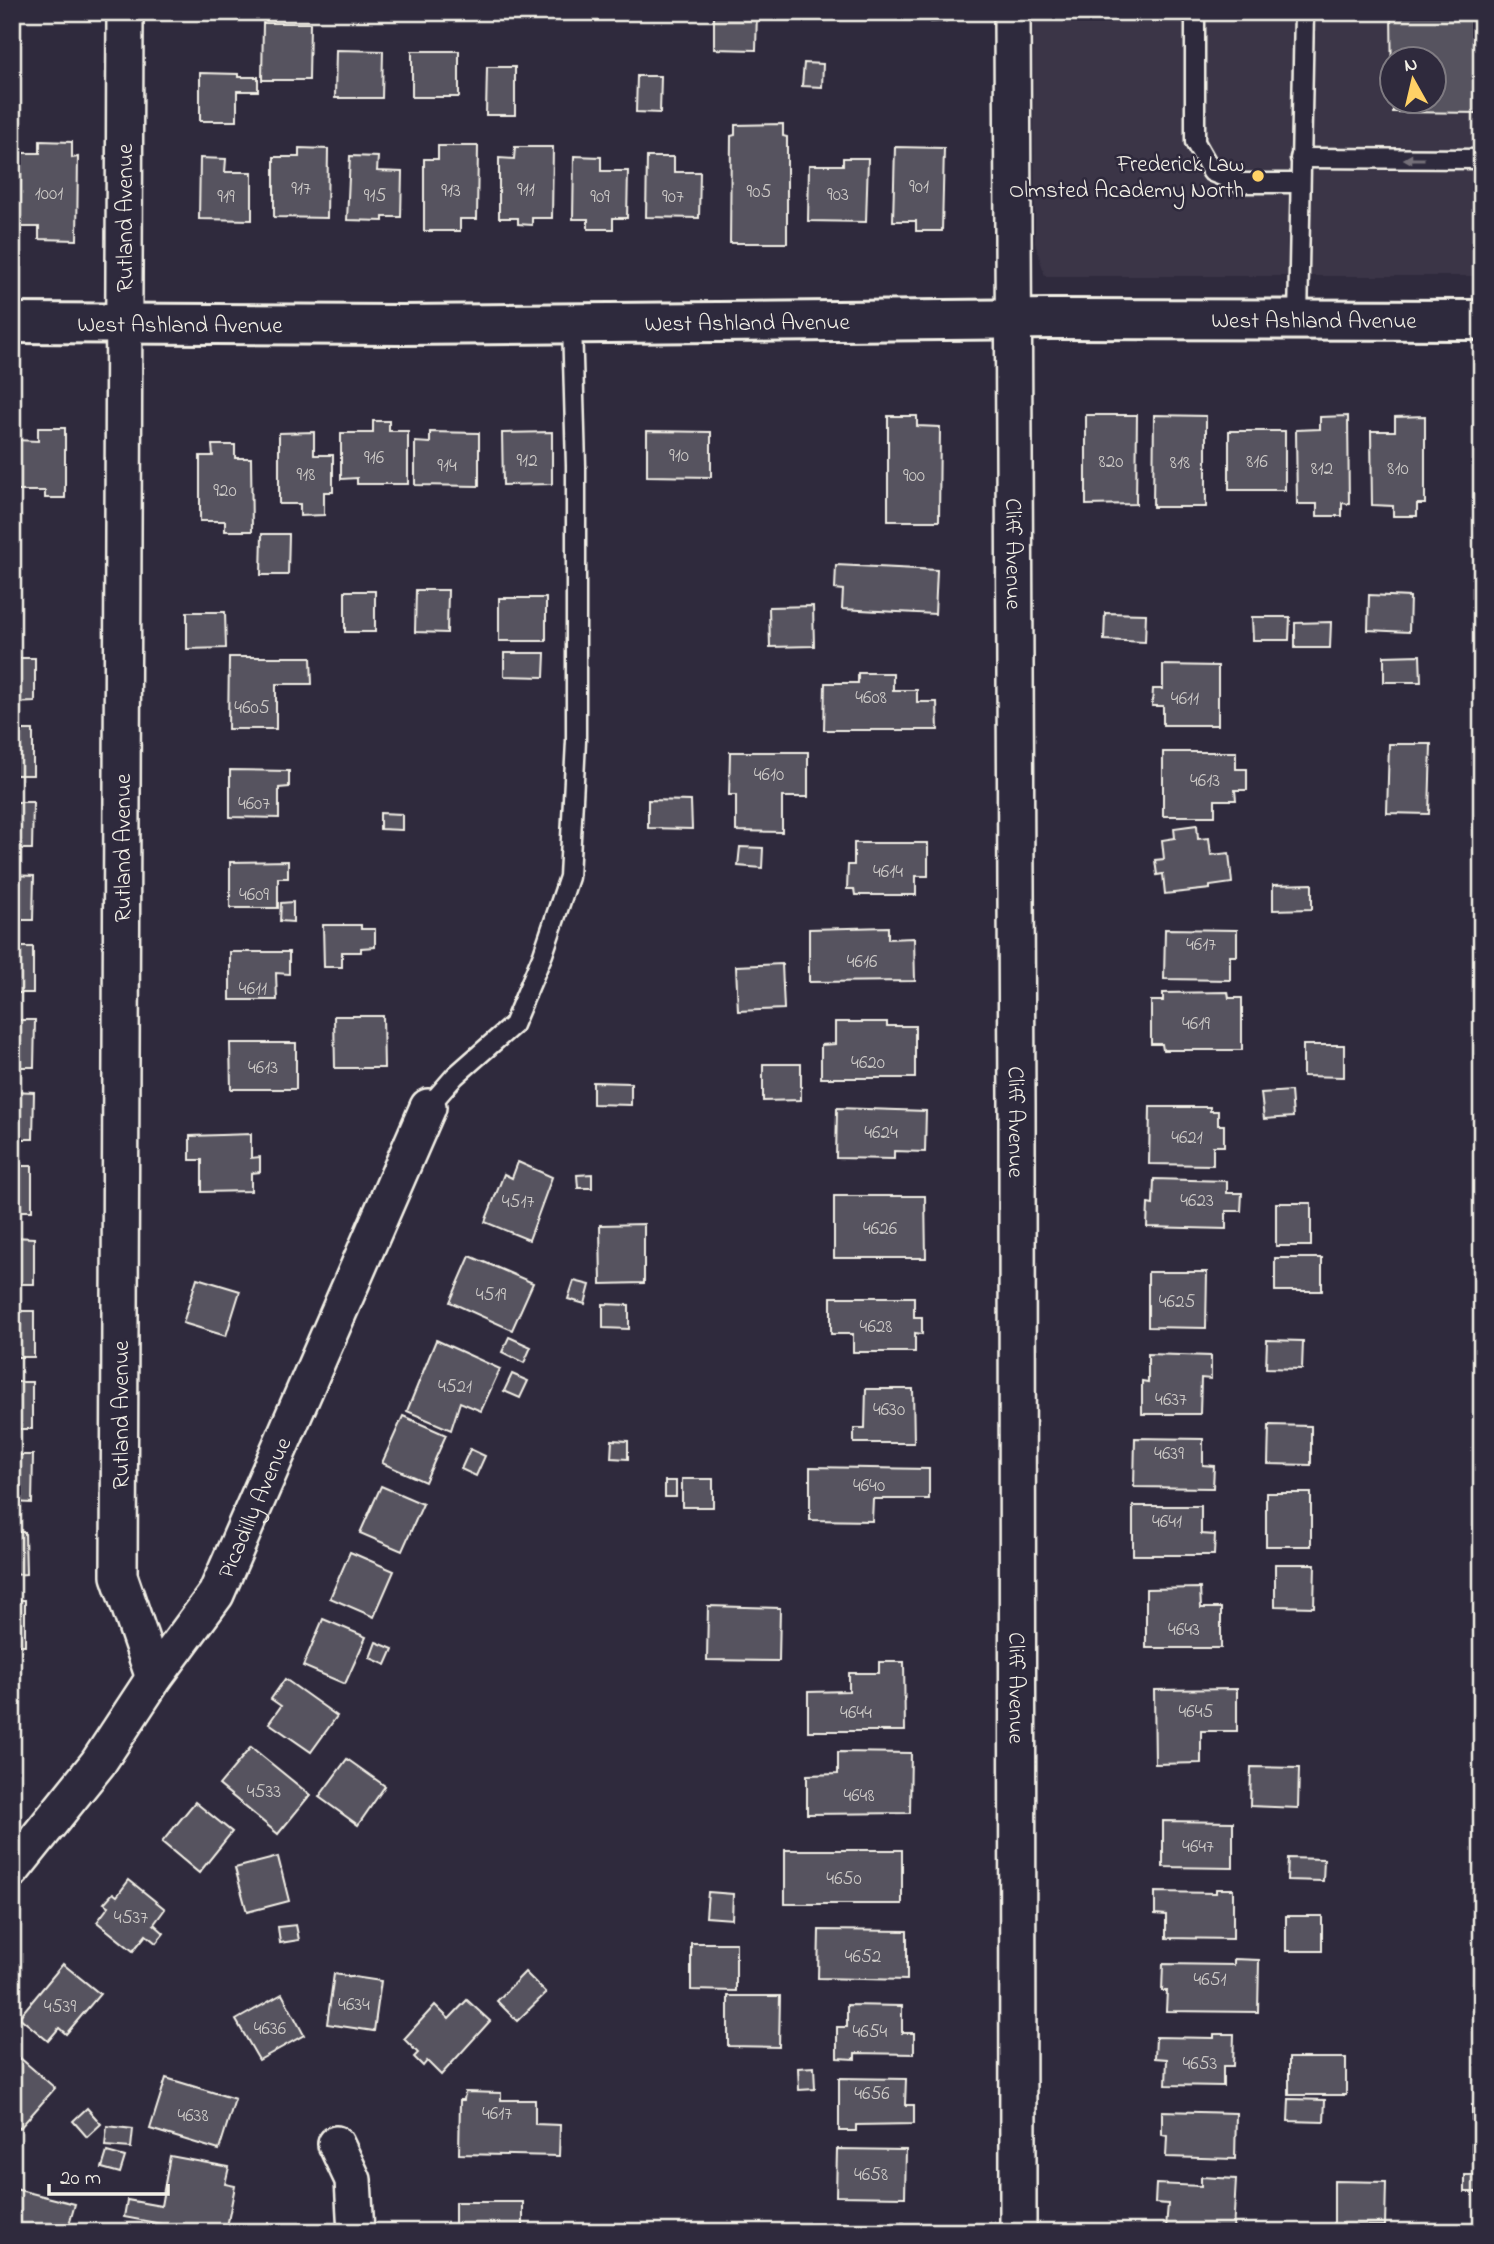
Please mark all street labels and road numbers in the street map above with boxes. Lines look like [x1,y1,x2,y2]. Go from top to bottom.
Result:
street label: Rutland Avenue [110,143,143,292]
street label: West Ashland Avenue [1211,305,1417,339]
street label: West Ashland Avenue [644,307,850,342]
street label: West Ashland Avenue [77,309,283,343]
street label: Cliff Avenue [995,498,1029,611]
street label: Rutland Avenue [108,773,141,922]
street label: Cliff Avenue [998,1066,1031,1179]
street label: Rutland Avenue [106,1340,139,1489]
street label: Picadilly Avenue [211,1432,302,1584]
street label: Cliff Avenue [998,1632,1032,1745]

